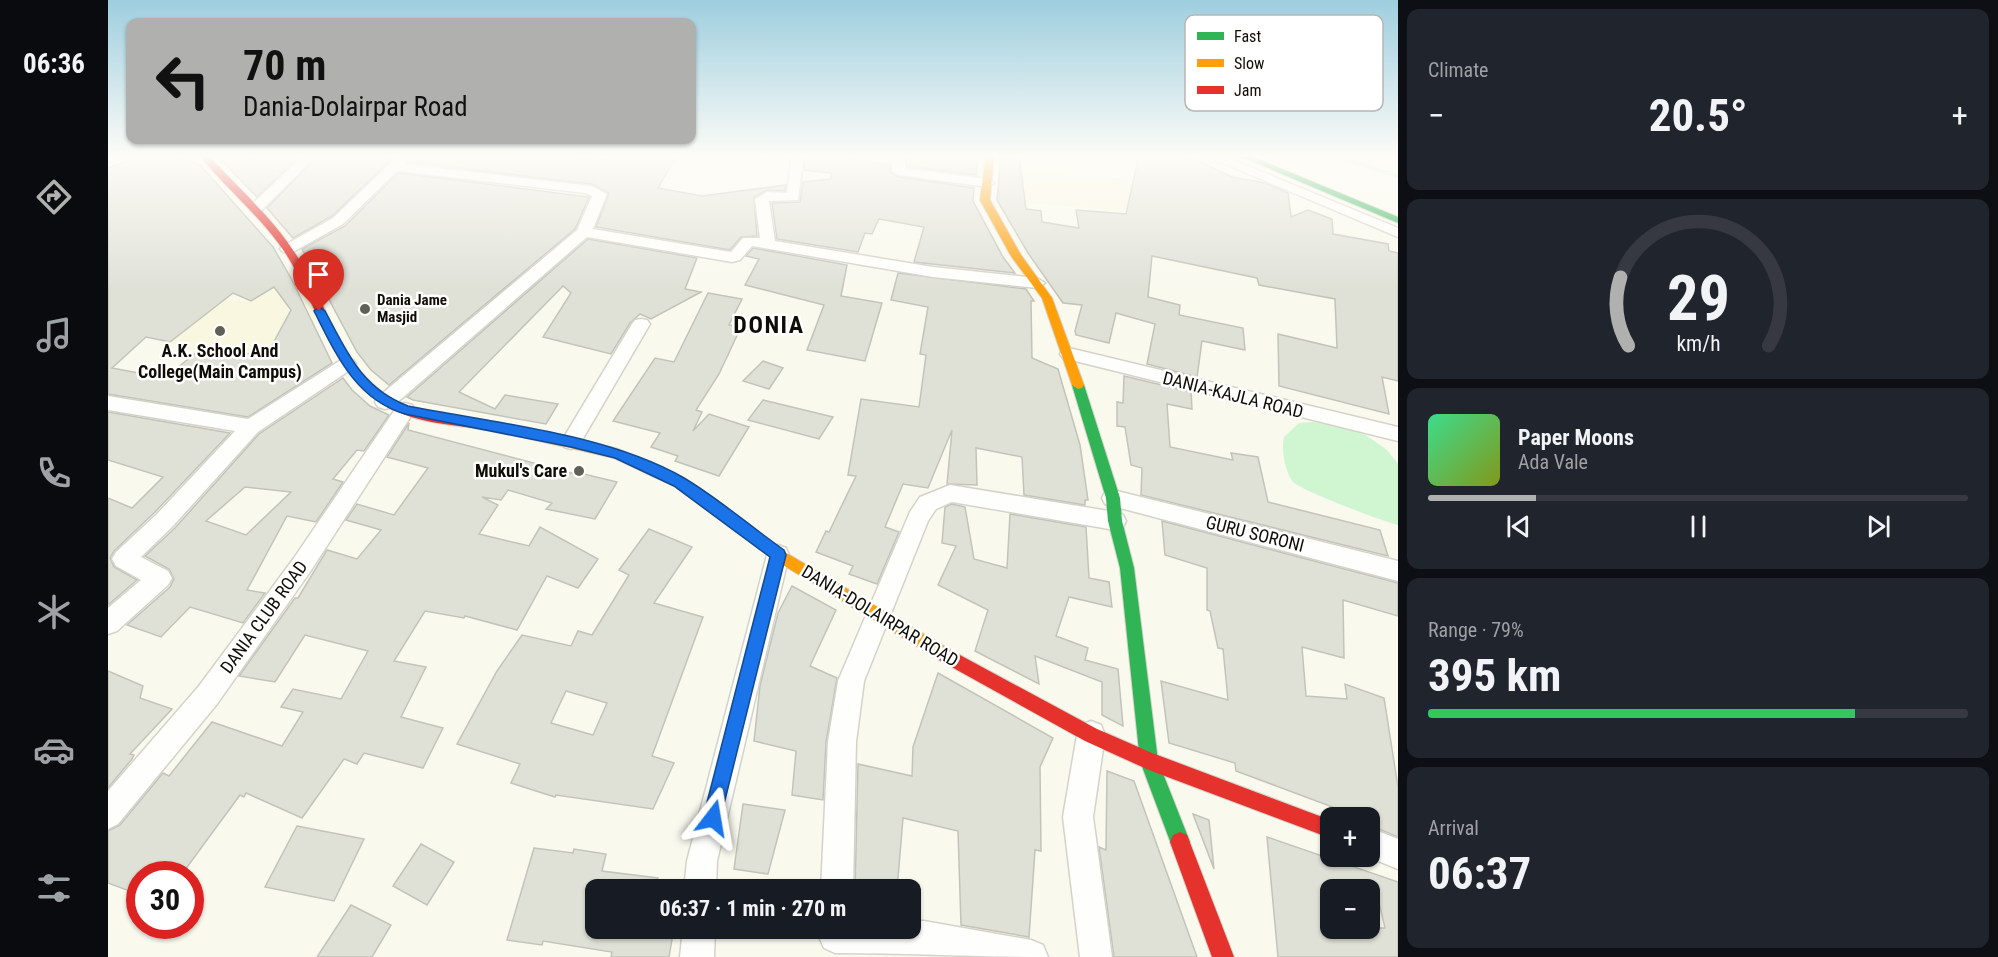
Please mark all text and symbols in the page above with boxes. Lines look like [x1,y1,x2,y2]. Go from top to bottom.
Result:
legend [1185,15,1383,111]
text: Fast [1234,27,1261,46]
text: 70 m [243,41,326,90]
icon: left [144,42,222,120]
text: 06:36 [23,48,85,80]
text: Slow [1234,54,1264,73]
text: Climate [1428,58,1488,82]
text: Jam [1234,81,1261,100]
text: 20.5° [1649,89,1747,142]
text: Dania-Dolairpar Road [243,91,468,123]
text: − [1428,96,1445,135]
text: + [1952,96,1968,135]
icon: directions [33,176,75,218]
pin [293,249,344,311]
icon: arrive [302,258,335,291]
text: 29 [1666,262,1730,335]
place label: Dania Jame Masjid [377,291,447,326]
marker: Dania Jame Masjid [358,302,372,316]
district label: DONIA [733,311,805,339]
icon: music [33,314,75,356]
marker: A.K. School And College(Main Campus) [213,324,227,338]
text: km/h [1676,331,1720,356]
place label: A.K. School And College(Main Campus) [138,340,302,383]
street label: DANIA-KAJLA ROAD [1161,367,1306,422]
text: Paper Moons [1518,425,1634,450]
text: Ada Vale [1518,450,1588,474]
icon: phone [33,452,75,494]
place label: Mukul's Care [475,460,567,481]
marker: Mukul's Care [572,464,586,478]
icon: previous [1502,510,1535,543]
icon: pause [1682,510,1715,543]
icon: next [1862,510,1895,543]
street label: GURU SORONI [1204,511,1307,556]
street label: DANIA CLUB ROAD [216,556,311,677]
street label: DANIA-DOLAIRPAR ROAD [798,560,962,671]
icon: climate [33,591,75,633]
text: Range · 79% [1428,618,1524,642]
text: 395 km [1428,649,1561,702]
icon: car [33,729,75,771]
position arrow [681,786,745,850]
map controls [1320,807,1380,939]
button: + [1320,807,1380,867]
text: Arrival [1428,816,1479,840]
text: 06:37 [1428,847,1531,900]
speed limit sign: 30 [126,861,204,939]
icon: filters [33,867,75,909]
button: − [1320,879,1380,939]
text: 06:37 · 1 min · 270 m [660,896,846,921]

